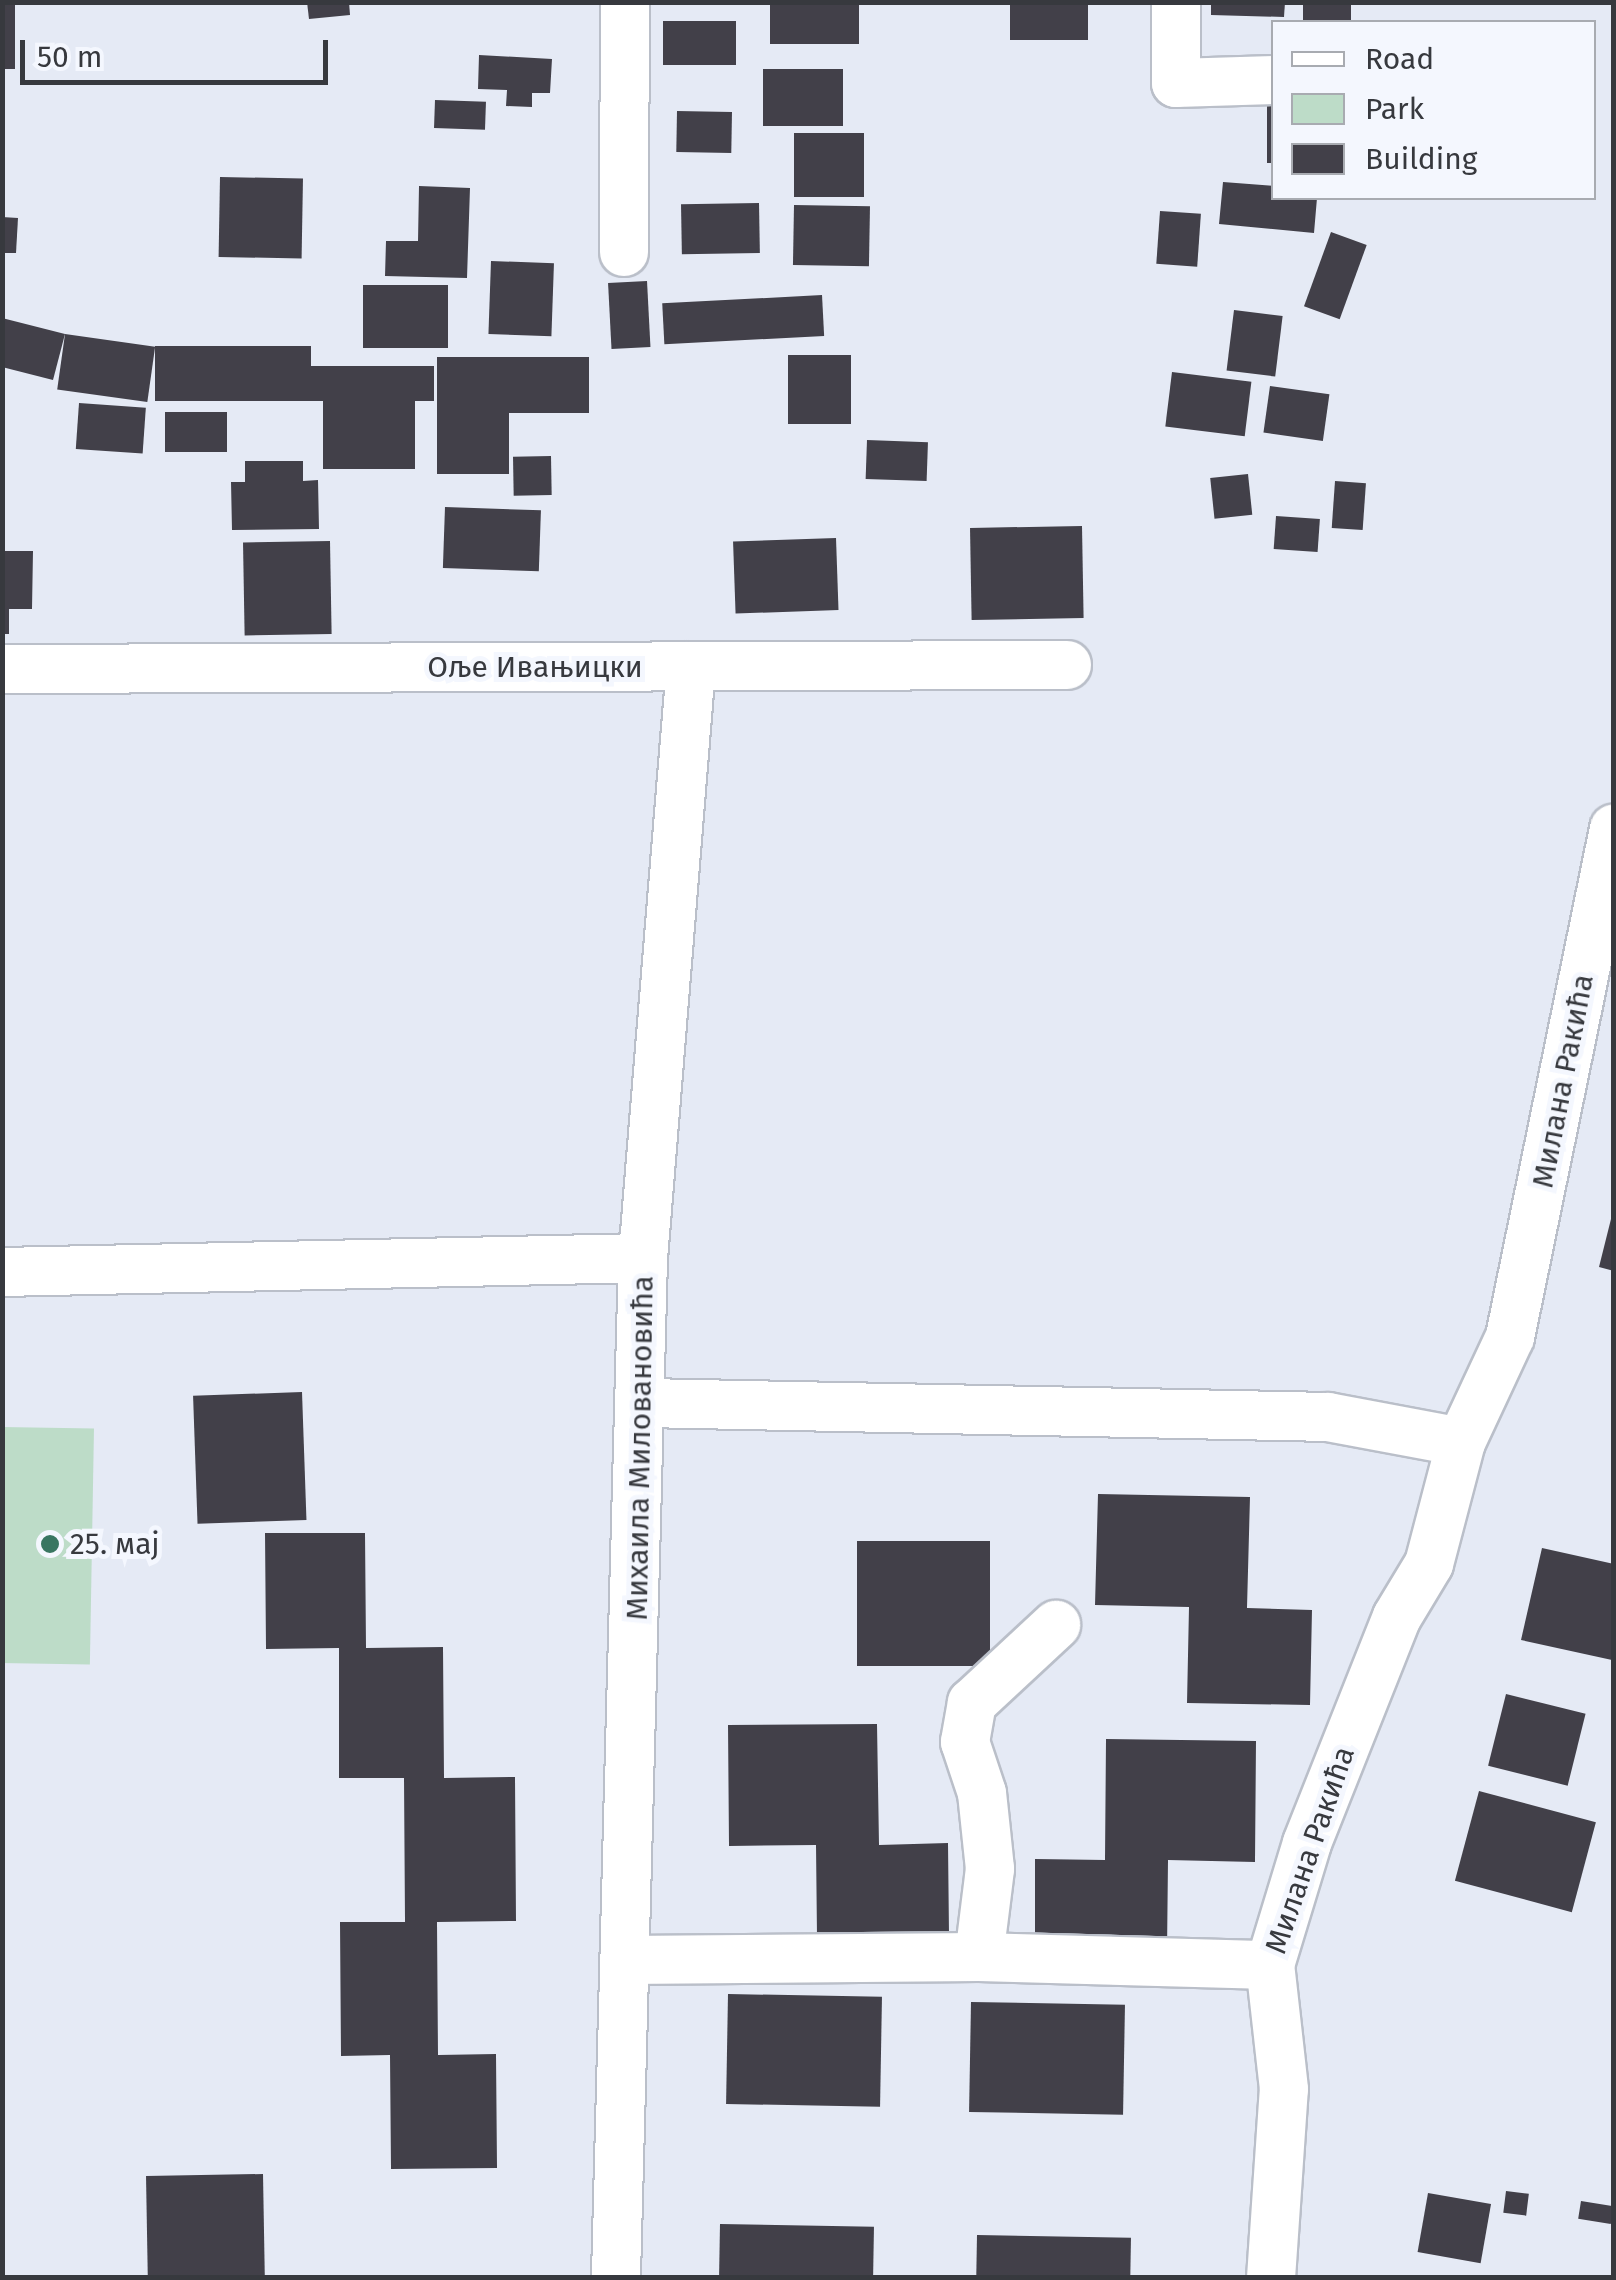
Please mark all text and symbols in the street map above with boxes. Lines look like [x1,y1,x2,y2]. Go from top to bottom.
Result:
scale bar [25,20,332,82]
legend [1271,20,1596,200]
text: 50 m [37,39,102,75]
text: Road [1365,41,1434,77]
text: Park [1365,91,1424,127]
text: Building [1365,141,1477,177]
street label: Оље Ивањицки [427,649,643,685]
street label: Милана Ракића [1525,971,1601,1191]
street label: Михаила Миловановића [619,1275,661,1621]
place label: 25. мај [70,1526,160,1562]
marker: 25. мај [39,1533,61,1555]
street label: Милана Ракића [1258,1742,1362,1958]

